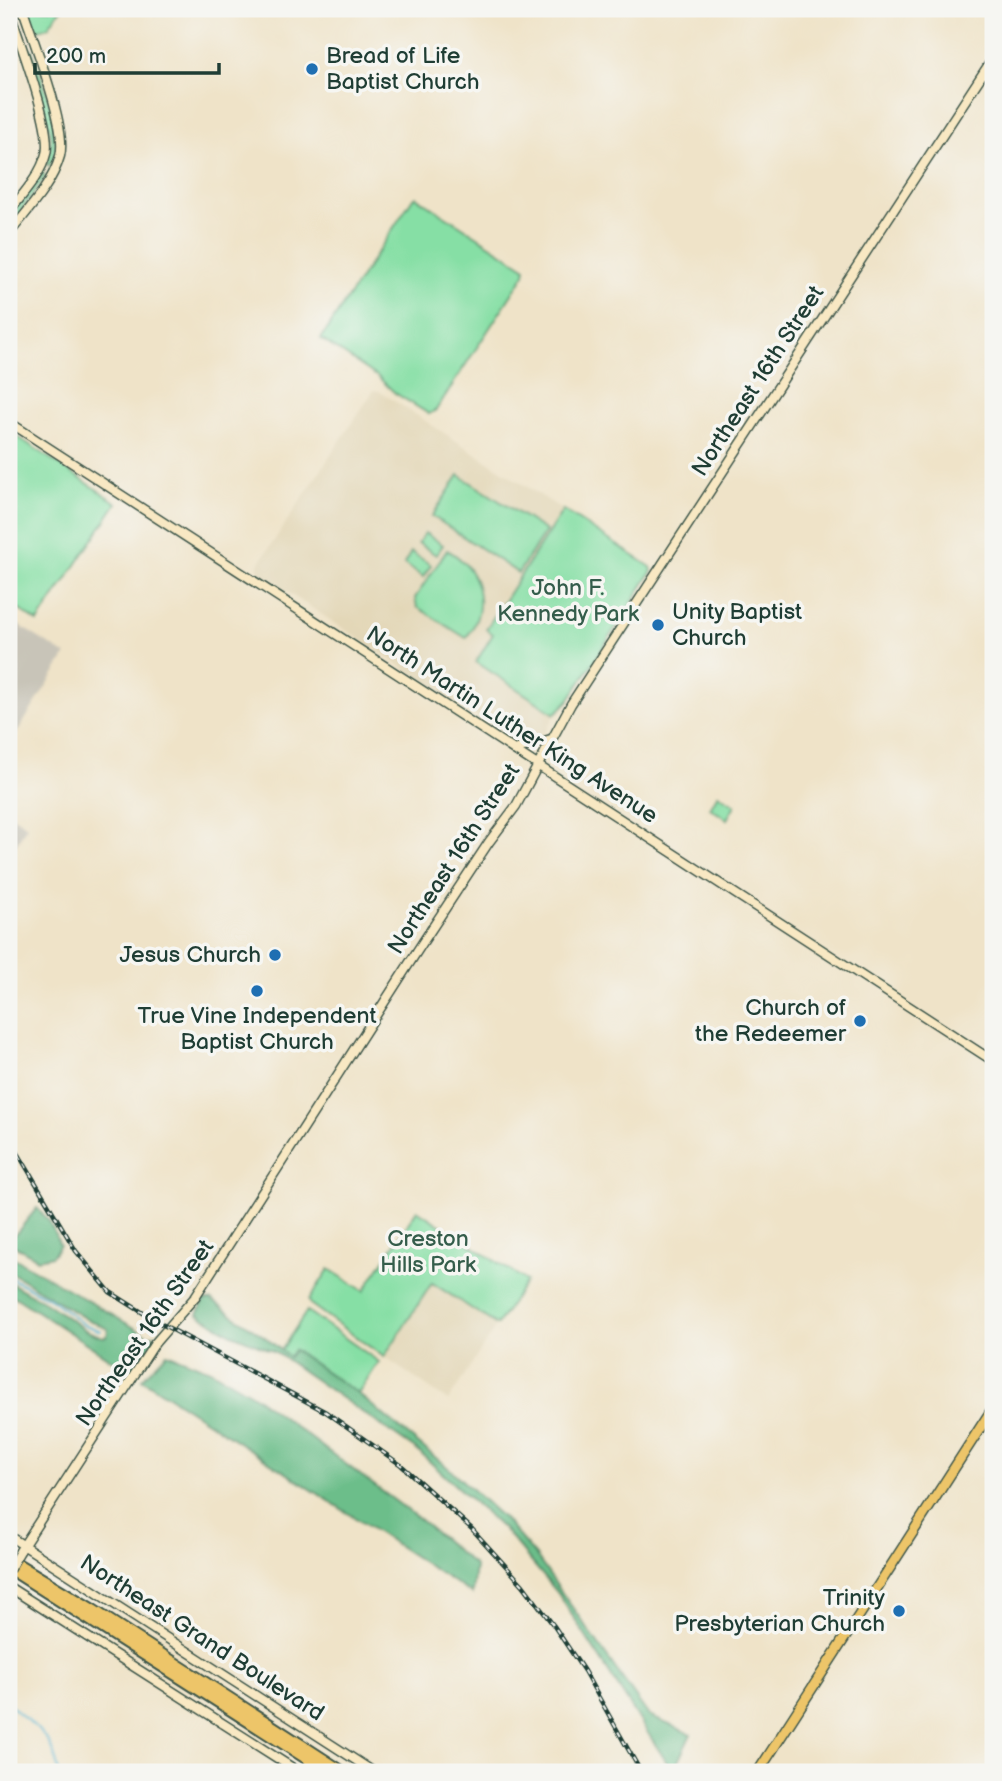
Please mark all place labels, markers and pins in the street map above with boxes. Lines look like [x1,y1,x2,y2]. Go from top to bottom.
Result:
place label: Bread of Life Baptist Church [326,42,480,96]
marker: Bread of Life Baptist Church [304,61,320,77]
place label: Unity Baptist Church [672,598,802,652]
marker: Unity Baptist Church [650,617,666,633]
place label: Jesus Church [119,941,261,969]
marker: Jesus Church [267,947,283,963]
marker: True Vine Independent Baptist Church [249,983,265,999]
place label: Church of the Redeemer [695,994,847,1048]
place label: True Vine Independent Baptist Church [137,1002,377,1056]
marker: Church of the Redeemer [852,1013,868,1029]
place label: Trinity Presbyterian Church [674,1584,886,1638]
marker: Trinity Presbyterian Church [891,1603,907,1619]

